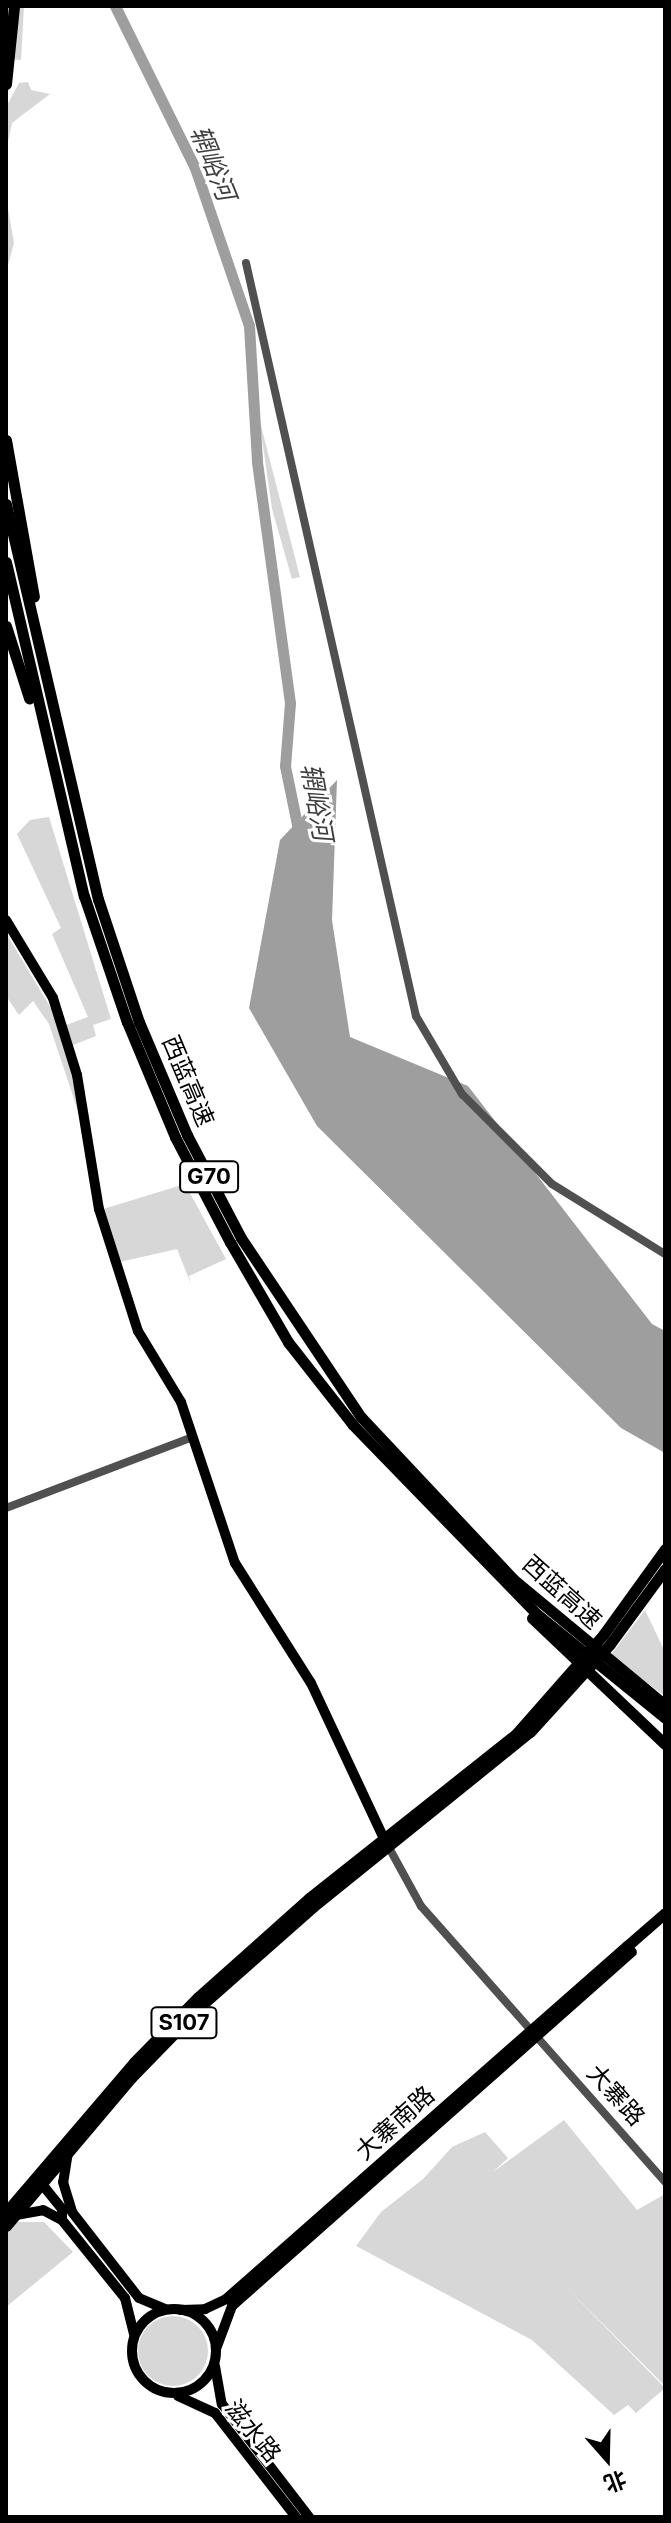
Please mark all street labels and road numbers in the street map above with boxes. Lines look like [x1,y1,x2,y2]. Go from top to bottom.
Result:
street label: 西蓝高速 [156,1031,220,1131]
road number: G70 [179,1159,239,1195]
street label: 西蓝高速 [517,1549,607,1635]
road number: S107 [150,2005,218,2041]
street label: 大寨路 [581,2059,651,2131]
street label: 大寨南路 [350,2080,440,2166]
street label: 滋水路 [219,2394,287,2468]

